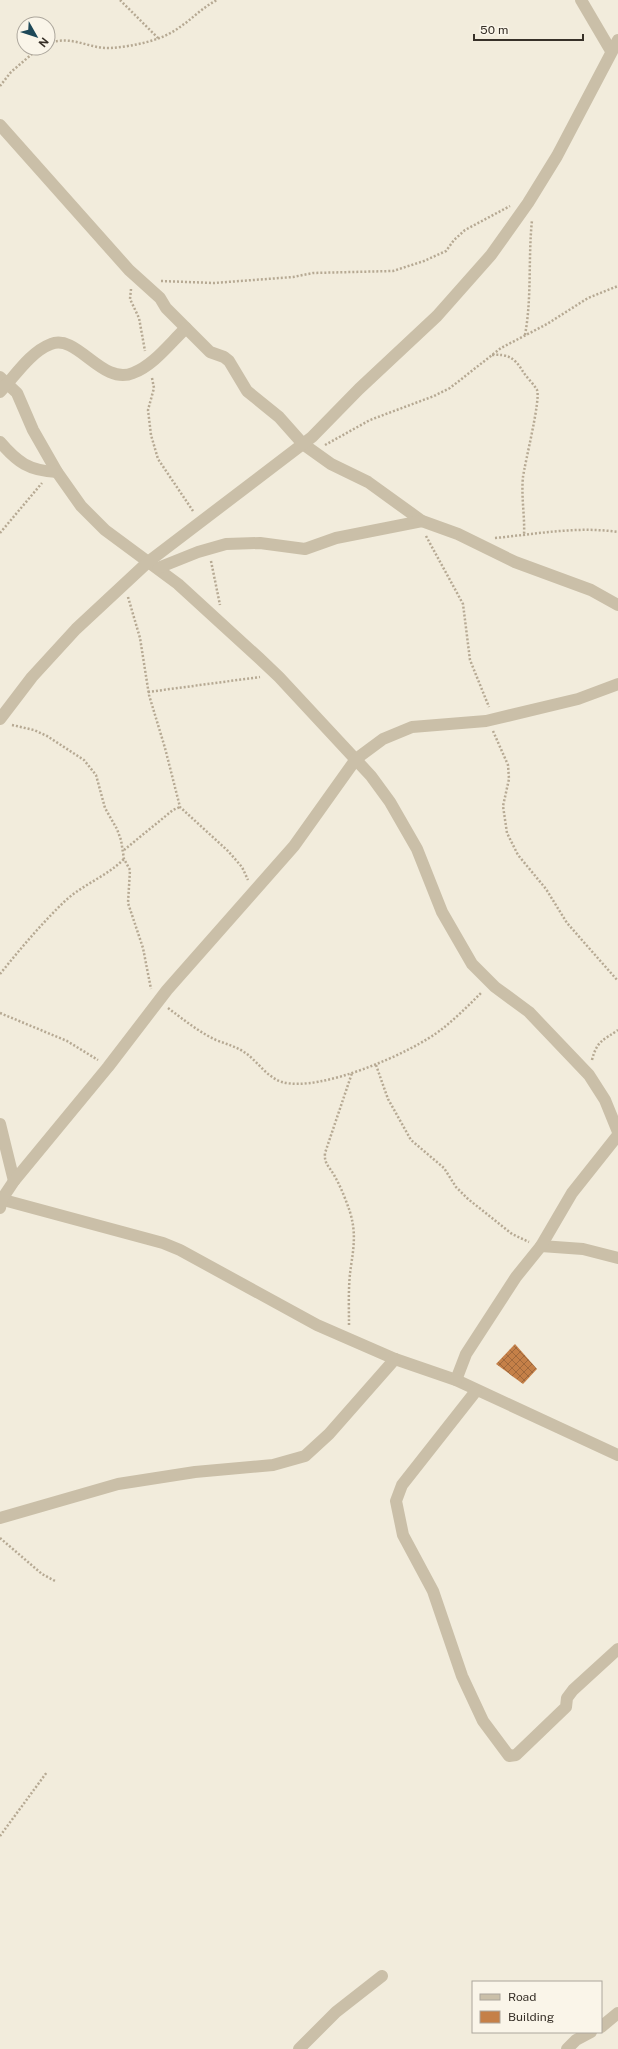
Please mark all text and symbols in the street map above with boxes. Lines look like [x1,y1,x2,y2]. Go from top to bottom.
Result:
north arrow [16,16,56,56]
scale bar [474,16,583,42]
text: 50 m [480,23,508,37]
text: N [36,35,51,49]
legend [472,1981,602,2033]
text: Road [508,1990,536,2004]
text: Building [508,2010,554,2024]

